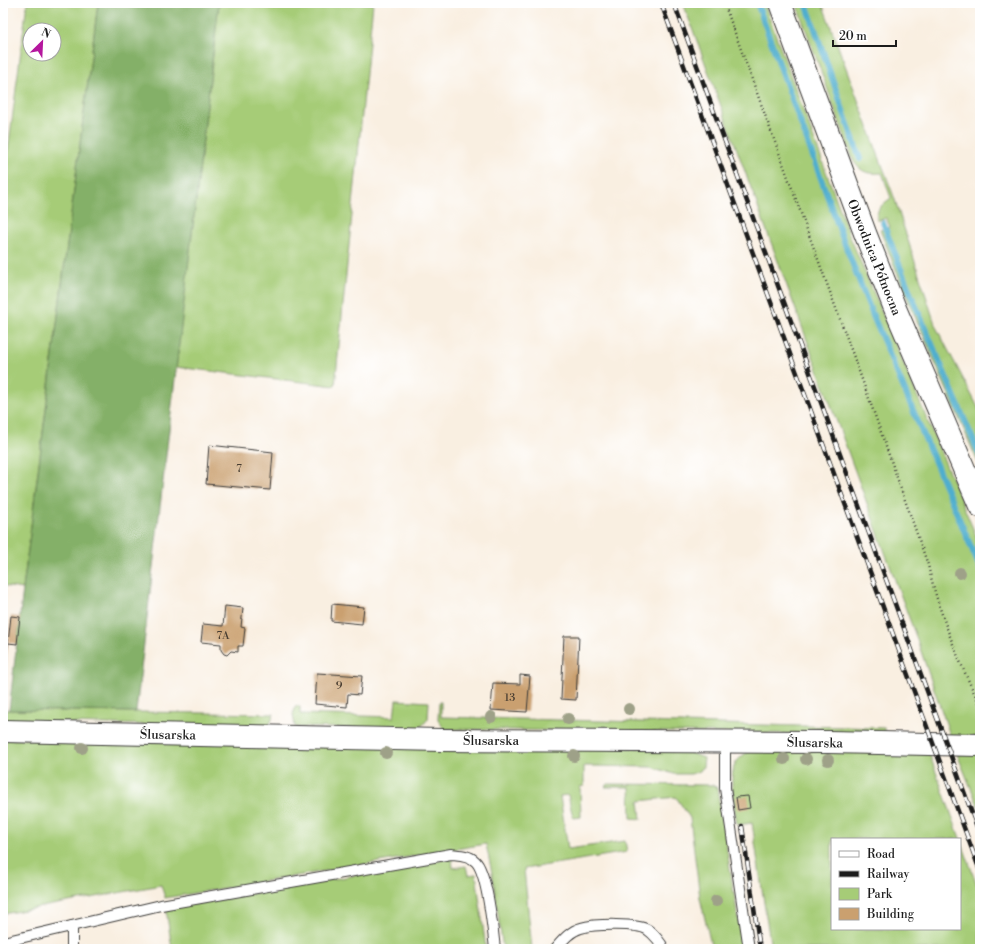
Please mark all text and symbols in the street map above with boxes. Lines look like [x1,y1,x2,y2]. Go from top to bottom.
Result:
north arrow [22,22,62,62]
scale bar [833,22,896,48]
text: N [39,26,53,42]
text: 20 m [839,29,867,44]
street label: Obwodnica Północna [843,197,905,318]
house number: 7 [236,462,242,476]
house number: 7A [216,629,230,643]
house number: 9 [336,679,343,693]
house number: 13 [505,691,515,705]
street label: Ślusarska [140,726,197,743]
street label: Ślusarska [463,732,519,749]
street label: Ślusarska [787,734,844,751]
legend [831,838,961,930]
text: Road [867,847,895,862]
text: Railway [867,867,909,882]
text: Park [867,887,893,902]
text: Building [866,907,915,922]

